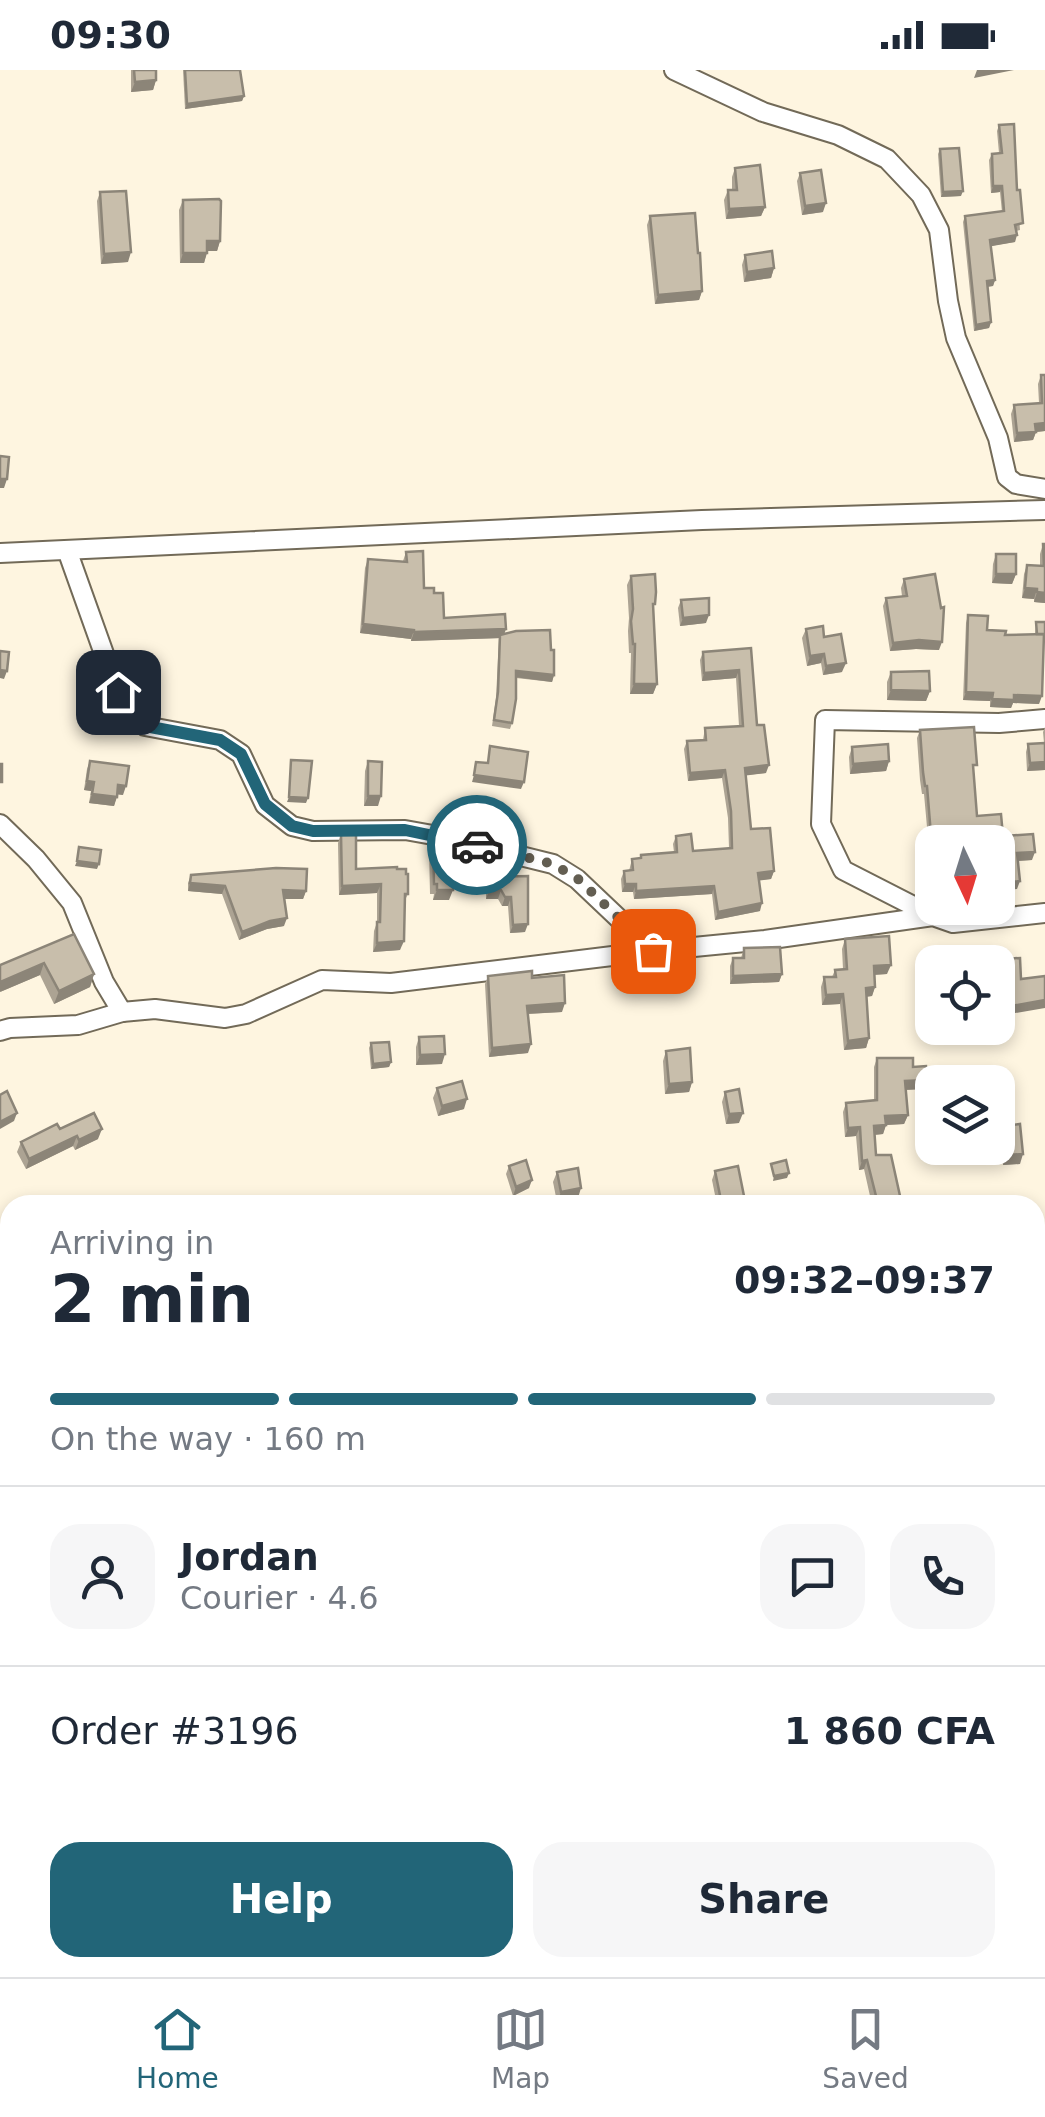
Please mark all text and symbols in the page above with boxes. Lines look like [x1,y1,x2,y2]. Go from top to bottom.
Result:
text: 09:30 [50,13,171,57]
pin [76,650,161,735]
icon: home [91,665,146,720]
courier [427,795,527,895]
icon: car [450,818,505,873]
north arrow [915,825,1015,925]
map controls [915,825,1015,1165]
pin [611,909,696,994]
icon: bag [626,924,681,979]
button: locate [915,945,1015,1045]
button: layers [915,1065,1015,1165]
text: Arriving in [50,1224,214,1262]
text: 09:32–09:37 [734,1258,995,1302]
text: 2 min [50,1262,254,1337]
text: On the way · 160 m [50,1420,366,1458]
button: person [50,1524,155,1629]
button: chat [760,1524,865,1629]
button: phone [890,1524,995,1629]
text: Jordan [180,1535,319,1579]
text: Courier · 4.6 [180,1579,379,1617]
text: Order #3196 [50,1709,299,1753]
text: 1 860 CFA [784,1709,995,1753]
button: Help [50,1842,513,1957]
button: Share [533,1842,995,1957]
tab: Home [136,2002,219,2095]
tab: Map [491,2002,550,2095]
tab: Saved [822,2002,909,2095]

